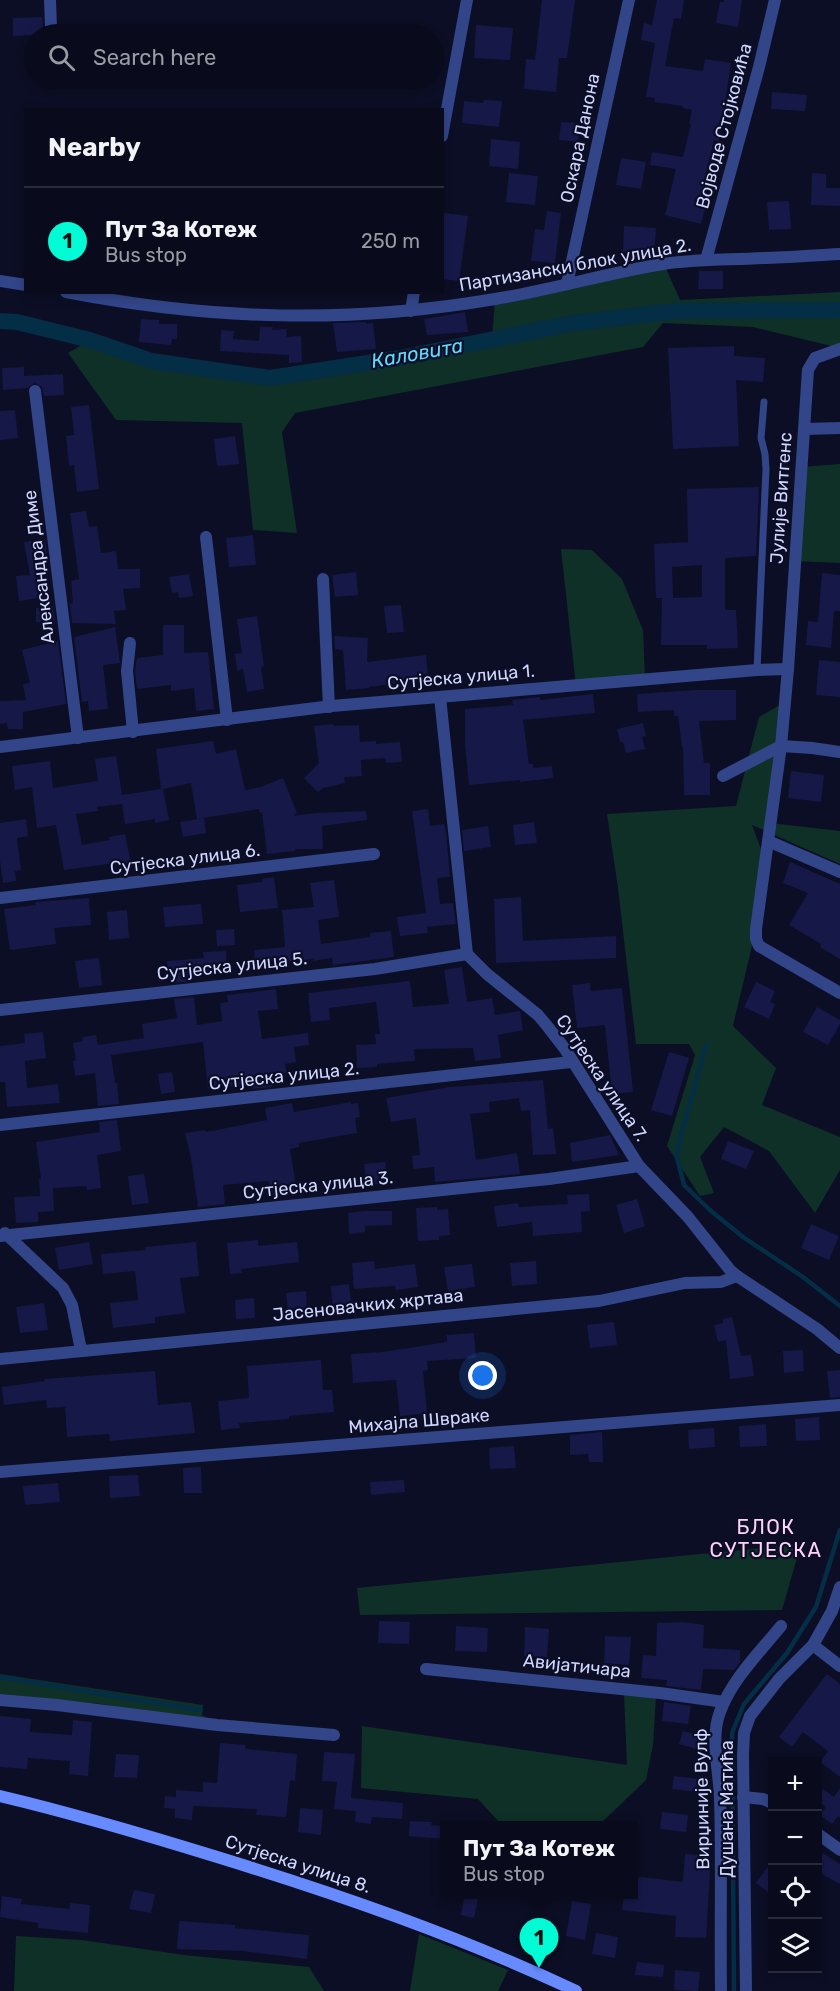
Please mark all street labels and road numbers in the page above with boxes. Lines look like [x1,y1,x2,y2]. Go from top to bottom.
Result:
street label: Војводе Стојковића [691,41,757,211]
street label: Оскара Данона [556,71,604,205]
street label: Партизански блок улица 2. [457,234,693,296]
street label: Јулије Витгенс [765,431,797,565]
street label: Александра Диме [19,489,59,645]
street label: Сутјеска улица 1. [386,660,536,694]
street label: Сутјеска улица 6. [109,839,261,879]
street label: Сутјеска улица 5. [156,947,308,985]
street label: Сутјеска улица 7. [551,1010,653,1146]
street label: Сутјеска улица 2. [208,1057,360,1095]
street label: Сутјеска улица 3. [242,1166,394,1204]
street label: Јасеновачких жртава [272,1284,464,1326]
street label: Михајла Швраке [348,1404,490,1438]
street label: Авијатичара [522,1649,632,1683]
street label: Вирџиније Вулф [690,1728,714,1870]
street label: Душана Матића [716,1740,738,1878]
street label: Сутјеска улица 8. [222,1830,374,1898]

